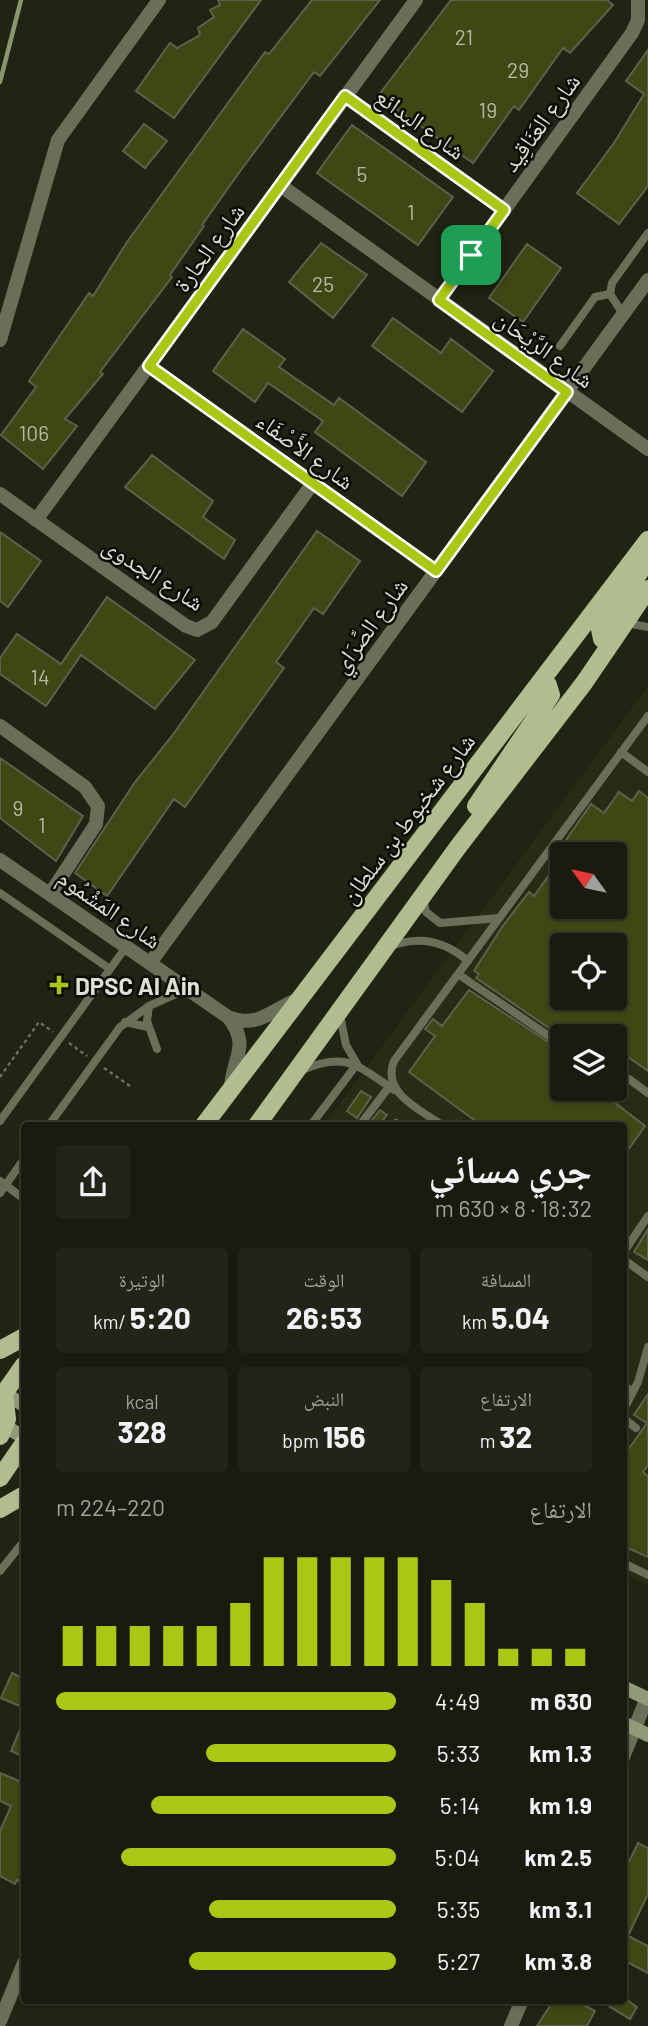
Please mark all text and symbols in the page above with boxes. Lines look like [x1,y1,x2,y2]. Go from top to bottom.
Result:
house number: 21 [455,24,473,49]
house number: 29 [507,57,529,82]
street label: شارع العَنَاقِيد [495,67,587,178]
street label: شارع البدائع [369,81,471,167]
house number: 19 [479,97,497,122]
house number: 5 [357,161,367,186]
street label: شارع الحارة [166,197,251,298]
house number: 1 [407,199,415,224]
pin [441,225,501,285]
icon: arrive [452,236,490,274]
house number: 25 [312,271,334,296]
street label: شارع الرَّيْحَان [489,302,600,395]
street label: شارع الأَصْفَاء [250,405,360,497]
house number: 106 [19,420,49,445]
street label: شارع الجدوى [97,530,210,618]
street label: شارع الصِّرَاي [325,572,418,682]
house number: 14 [31,664,49,689]
street label: شارع شخبوط بن سلطان [333,727,482,910]
house number: 9 [13,795,23,820]
house number: 1 [38,812,46,837]
north arrow [550,842,626,919]
map controls [550,842,627,1101]
street label: شارع المَشْمُوم [51,862,167,957]
button: locate [550,933,627,1010]
place label: DPSC Al Ain [75,971,200,1000]
marker: DPSC Al Ain [49,975,69,995]
button: layers [550,1024,627,1101]
button: share [56,1145,130,1219]
text: جري مسائي [428,1145,592,1191]
text: 18:32 · 8 × 630 m [435,1194,592,1222]
text: الوتيرة [119,1268,165,1291]
text: الوقت [304,1268,344,1291]
text: المسافة [481,1268,531,1291]
text: 5:20 [130,1299,191,1335]
text: 26:53 [286,1299,362,1335]
text: 5.04 [491,1299,550,1335]
text: /km [93,1310,130,1333]
text: km [462,1310,491,1333]
text: النبض [304,1387,344,1410]
text: الارتفاع [480,1387,532,1410]
text: kcal [125,1390,159,1413]
text: 328 [117,1413,167,1449]
text: 156 [323,1418,366,1454]
text: 32 [499,1418,532,1454]
text: bpm [282,1429,323,1452]
text: m [480,1429,499,1452]
text: 220–224 m [56,1493,165,1521]
text: الارتفاع [529,1495,592,1523]
text: 4:49 [435,1687,480,1715]
text: 630 m [530,1687,592,1715]
text: 5:33 [437,1739,480,1767]
text: 1.3 km [529,1739,592,1767]
text: 5:14 [440,1791,480,1819]
text: 1.9 km [529,1791,592,1819]
text: 5:04 [435,1843,480,1871]
text: 2.5 km [524,1843,592,1871]
text: 5:35 [437,1895,480,1923]
text: 3.1 km [529,1895,592,1923]
text: 5:27 [437,1947,480,1975]
text: 3.8 km [525,1947,592,1975]

